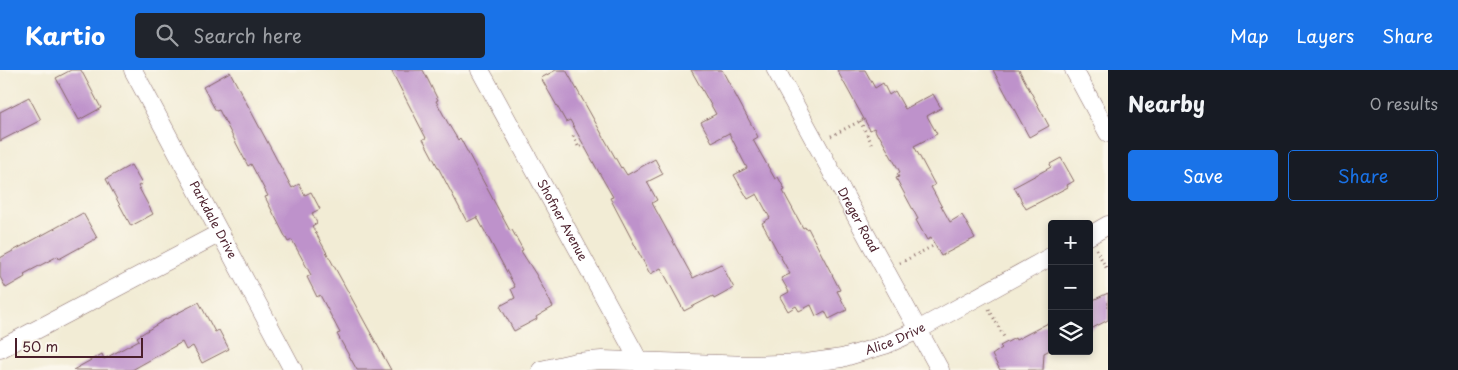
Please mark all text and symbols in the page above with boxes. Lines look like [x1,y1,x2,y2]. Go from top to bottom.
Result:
search box [135,13,485,58]
text: Kartio [25,17,105,53]
icon: search [153,21,181,49]
text: Search here [193,21,302,49]
text: Map [1230,22,1269,49]
text: Layers [1297,22,1354,49]
text: Share [1382,22,1433,49]
text: Nearby [1128,87,1205,119]
text: 0 results [1370,91,1438,115]
button: Save [1128,150,1278,201]
button: Share [1288,150,1438,201]
street label: Shofner Avenue [533,176,593,264]
street label: Parkdale Drive [186,178,242,262]
street label: Dreger Road [834,184,884,255]
map controls [1048,220,1093,355]
button: + [1048,220,1093,265]
button: − [1048,265,1093,310]
button: layers [1048,310,1093,355]
street label: Alice Drive [863,318,928,358]
scale bar [15,335,142,358]
text: 50 m [22,336,58,357]

